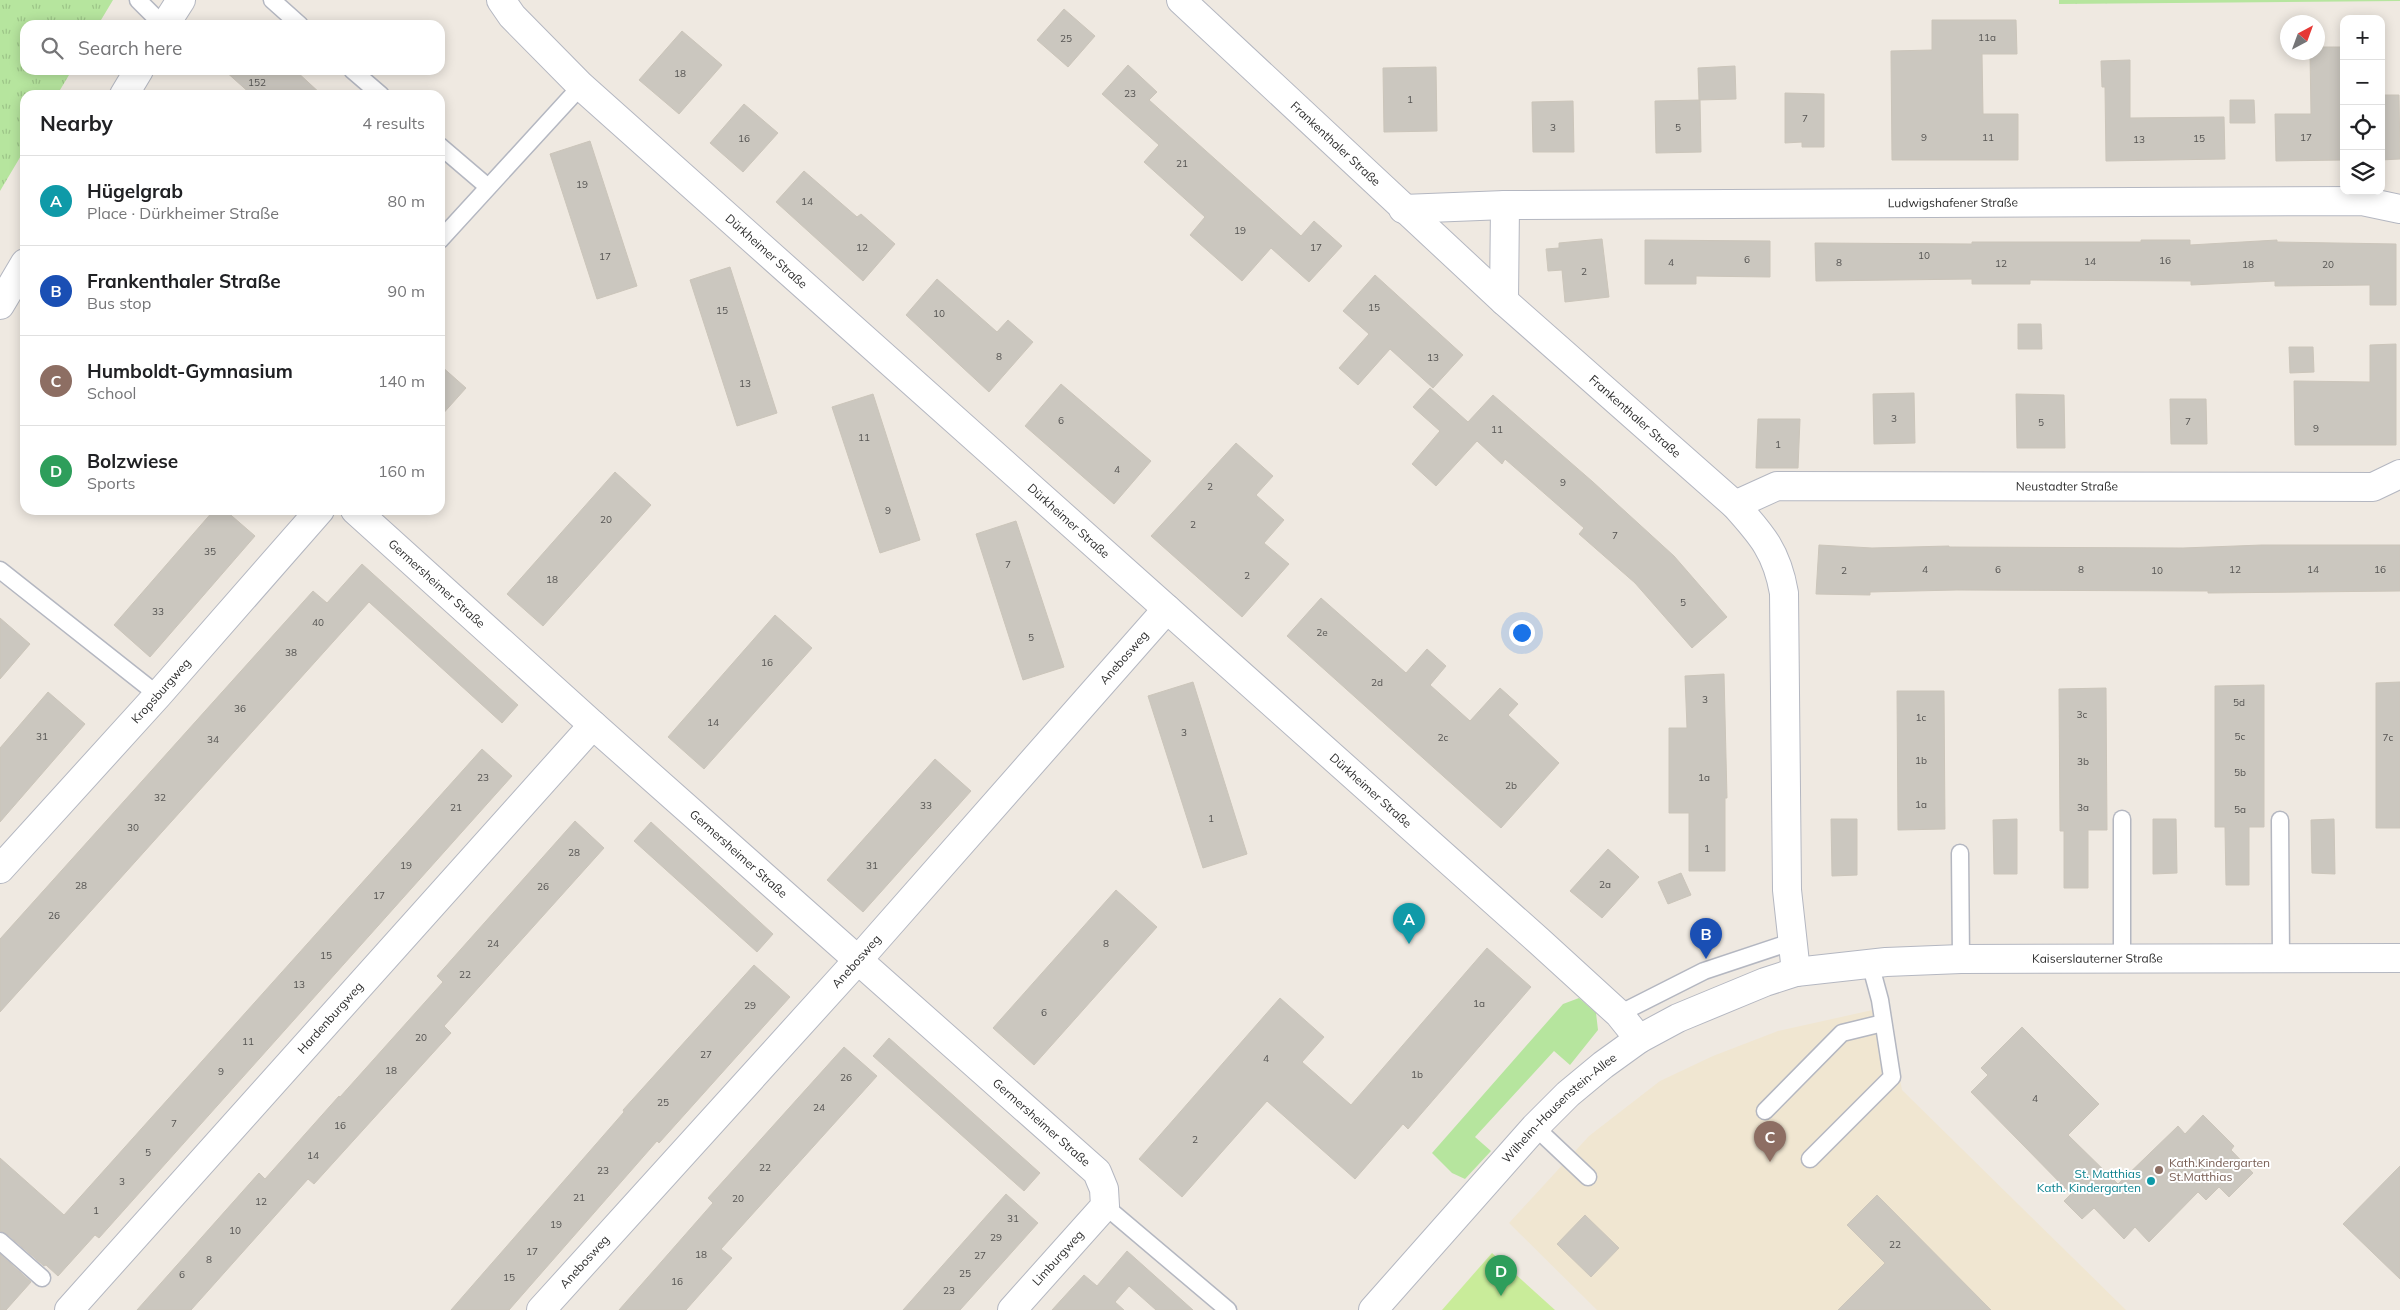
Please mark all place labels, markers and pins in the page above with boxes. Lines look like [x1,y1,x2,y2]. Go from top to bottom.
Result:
pin: A [1393,903,1425,944]
pin: B [1690,918,1722,959]
pin: C [1754,1121,1786,1162]
place label: Kath.Kindergarten St.Matthias [2169,1155,2270,1184]
marker: Kath.Kindergarten St.Matthias [2153,1164,2165,1176]
place label: St. Matthias Kath. Kindergarten [2037,1166,2141,1195]
marker: St. Matthias Kath. Kindergarten [2145,1175,2157,1187]
pin: D [1485,1255,1517,1296]

